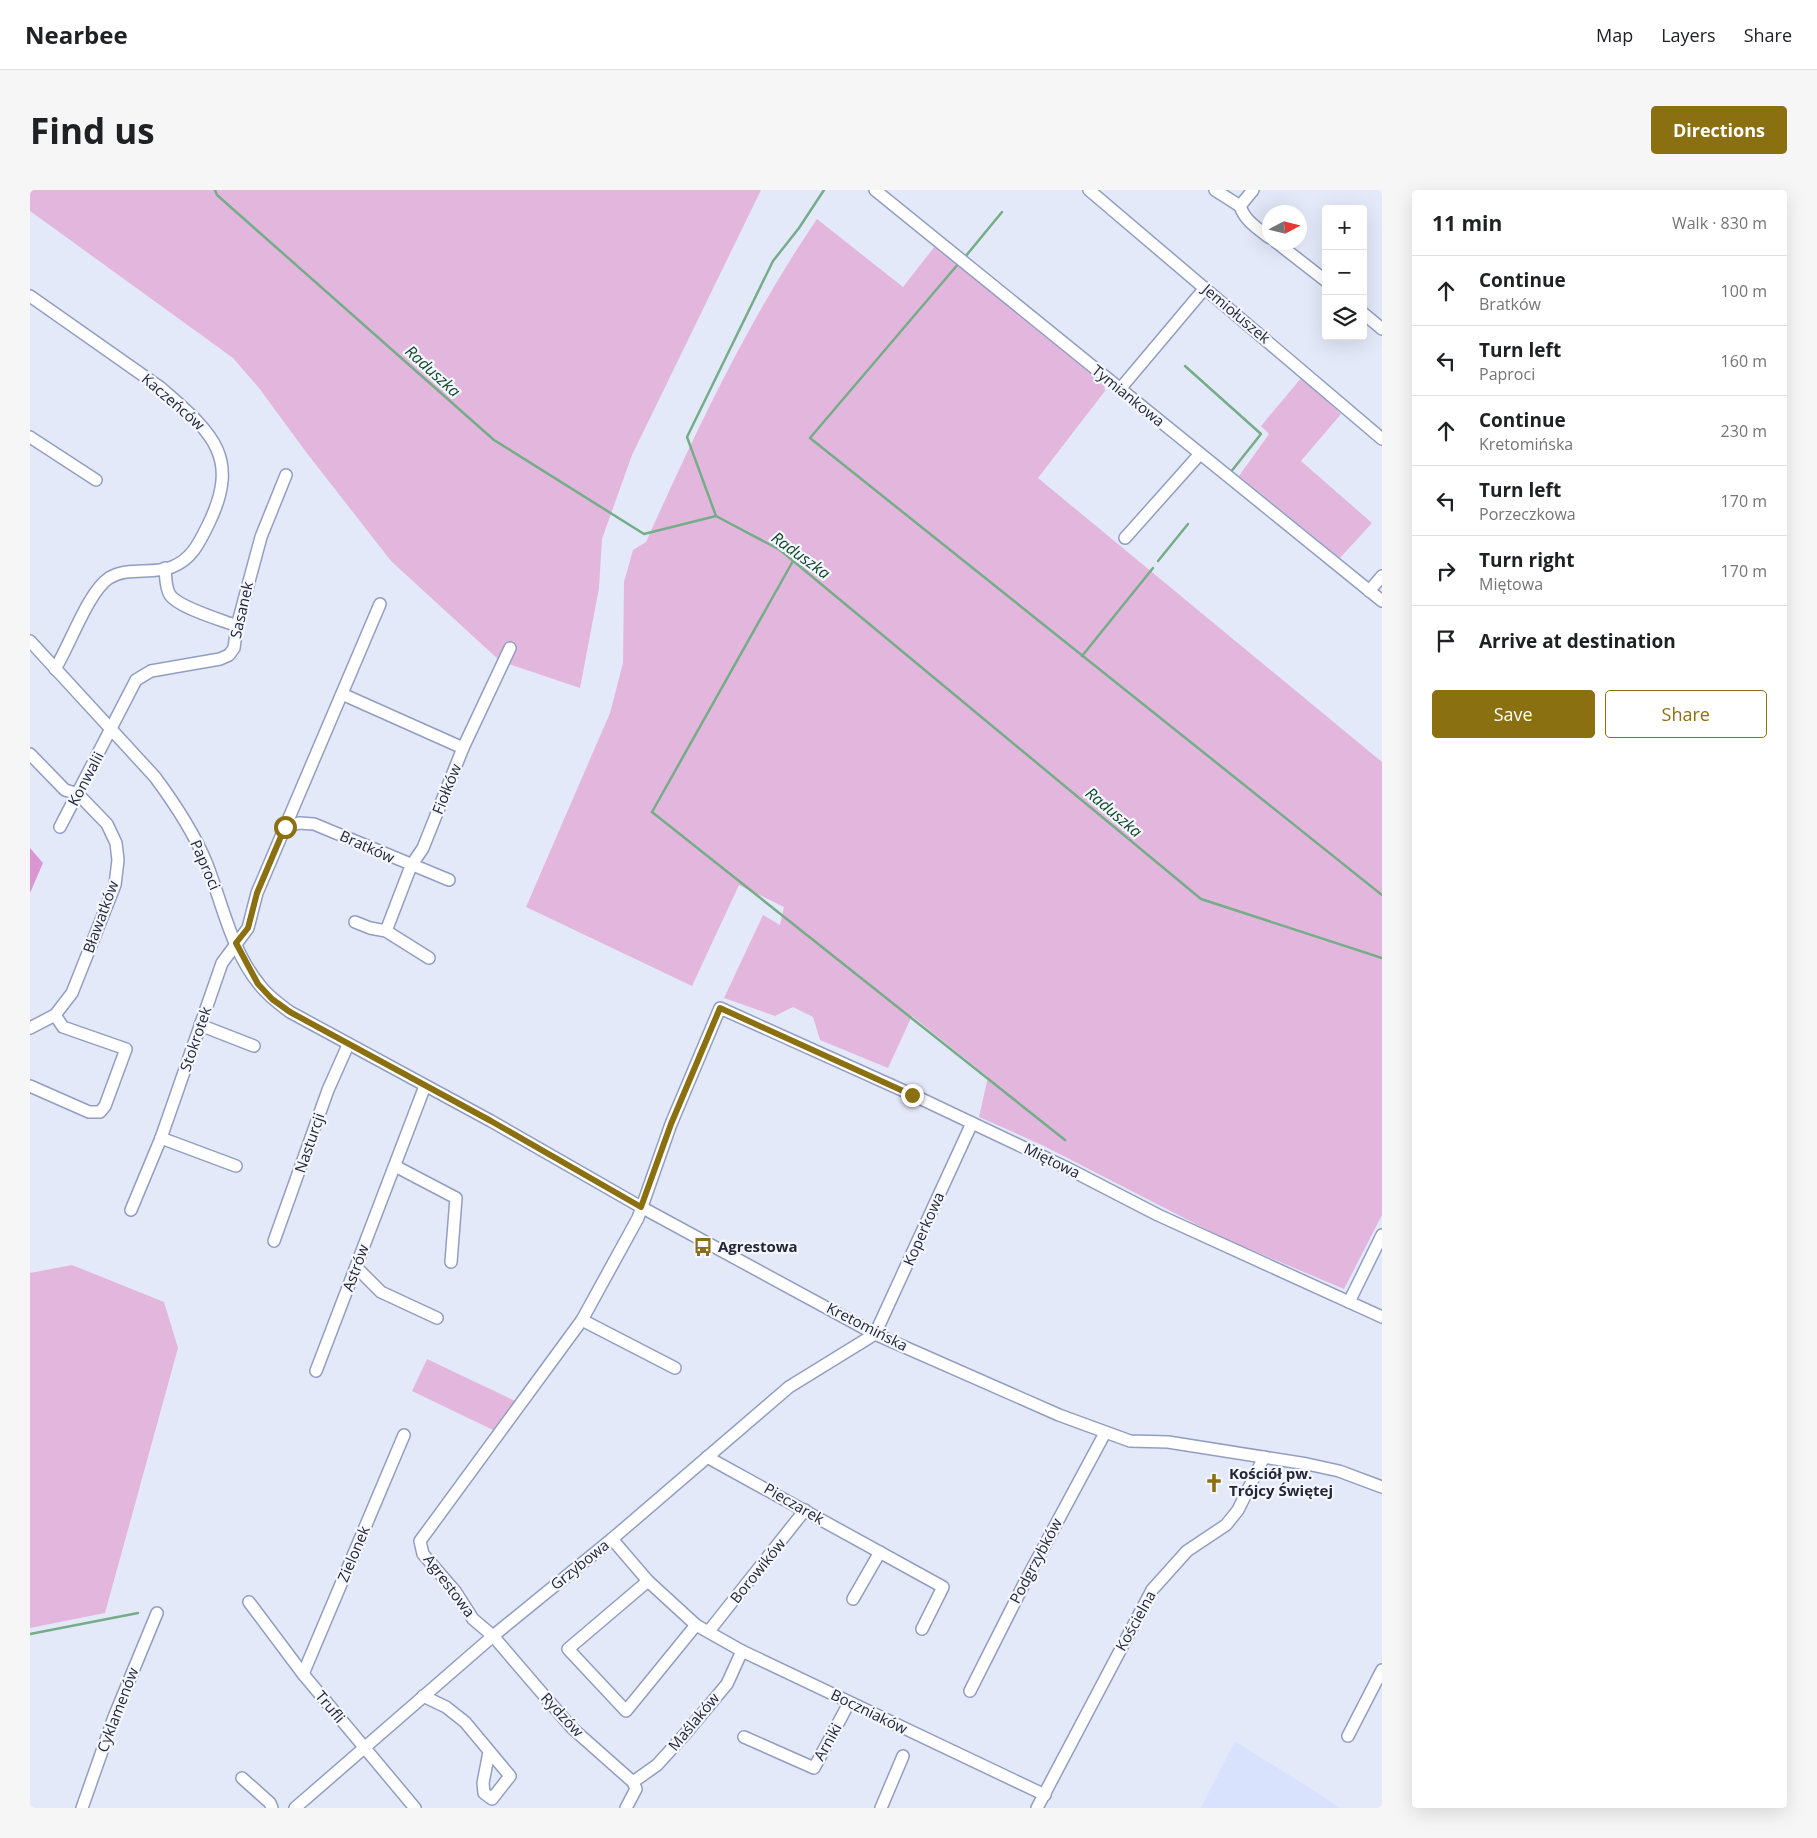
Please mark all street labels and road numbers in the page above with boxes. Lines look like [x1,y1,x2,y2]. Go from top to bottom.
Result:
street label: Jemiołuszek [1197,278,1275,348]
street label: Tymiankowa [1088,360,1169,431]
street label: Kaczeńców [138,368,210,434]
street label: Sasanek [225,579,257,640]
street label: Konwalii [63,748,108,809]
street label: Fiołków [427,760,465,817]
street label: Bratków [337,825,398,867]
street label: Paproci [186,836,225,893]
street label: Bławatków [78,877,123,956]
street label: Stokrotek [175,1003,216,1074]
street label: Nasturcji [289,1110,329,1175]
street label: Miętowa [1021,1138,1084,1182]
street label: Koperkowa [898,1189,948,1269]
street label: Astrów [337,1241,373,1294]
street label: Kretomińska [824,1297,911,1355]
street label: Pieczarek [761,1478,828,1528]
street label: Podgrzybków [1004,1514,1066,1607]
street label: Zielonek [332,1522,374,1585]
street label: Borowików [725,1534,790,1607]
street label: Grzybowa [546,1535,613,1594]
street label: Agrestowa [420,1550,480,1621]
street label: Kościelna [1110,1587,1160,1654]
street label: Cyklamenów [92,1664,143,1755]
street label: Boczniaków [828,1684,911,1738]
street label: Trufli [311,1686,350,1727]
street label: Rydzów [537,1688,589,1741]
street label: Maślaków [663,1688,724,1754]
street label: Arniki [809,1719,846,1764]

